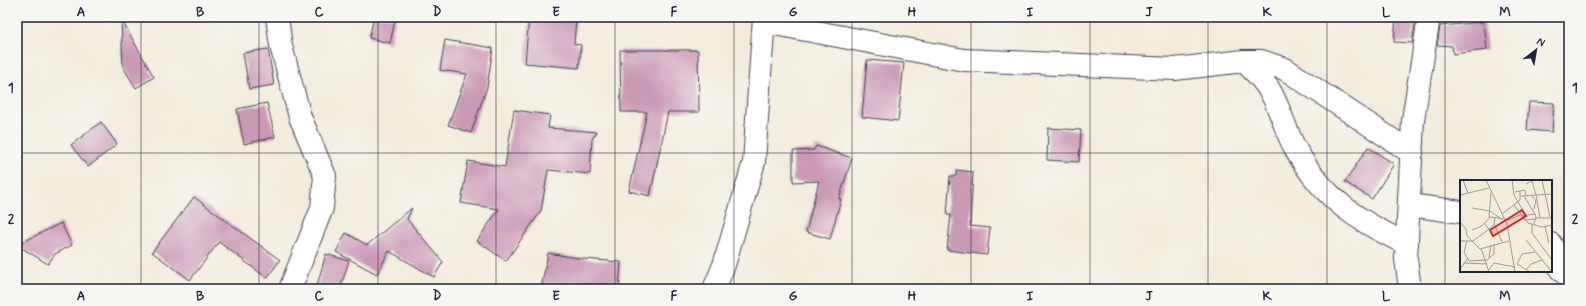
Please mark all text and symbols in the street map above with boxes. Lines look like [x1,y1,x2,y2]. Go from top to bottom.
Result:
text: A [77,4,85,21]
text: B [196,4,205,21]
text: C [314,4,324,21]
text: D [433,4,442,21]
text: E [552,4,560,21]
text: F [671,4,678,21]
text: G [789,4,798,21]
text: H [908,4,917,21]
text: I [1027,4,1034,21]
text: J [1145,4,1153,21]
text: K [1262,4,1272,21]
text: L [1382,4,1391,21]
text: M [1499,4,1511,21]
north arrow [1516,30,1556,70]
text: N [1534,34,1547,50]
text: 1 [8,80,14,97]
text: 1 [1572,80,1578,97]
inset map [1460,180,1552,272]
text: 2 [8,211,15,228]
text: 2 [1572,211,1579,228]
text: A [77,288,85,305]
text: B [196,288,205,305]
text: C [314,288,324,305]
text: D [433,288,442,305]
text: E [552,288,560,305]
text: F [671,288,678,305]
text: G [789,288,798,305]
text: H [908,288,917,305]
text: I [1027,288,1034,305]
text: J [1145,288,1153,305]
text: K [1262,288,1272,305]
text: L [1382,288,1391,305]
text: M [1499,288,1511,305]

